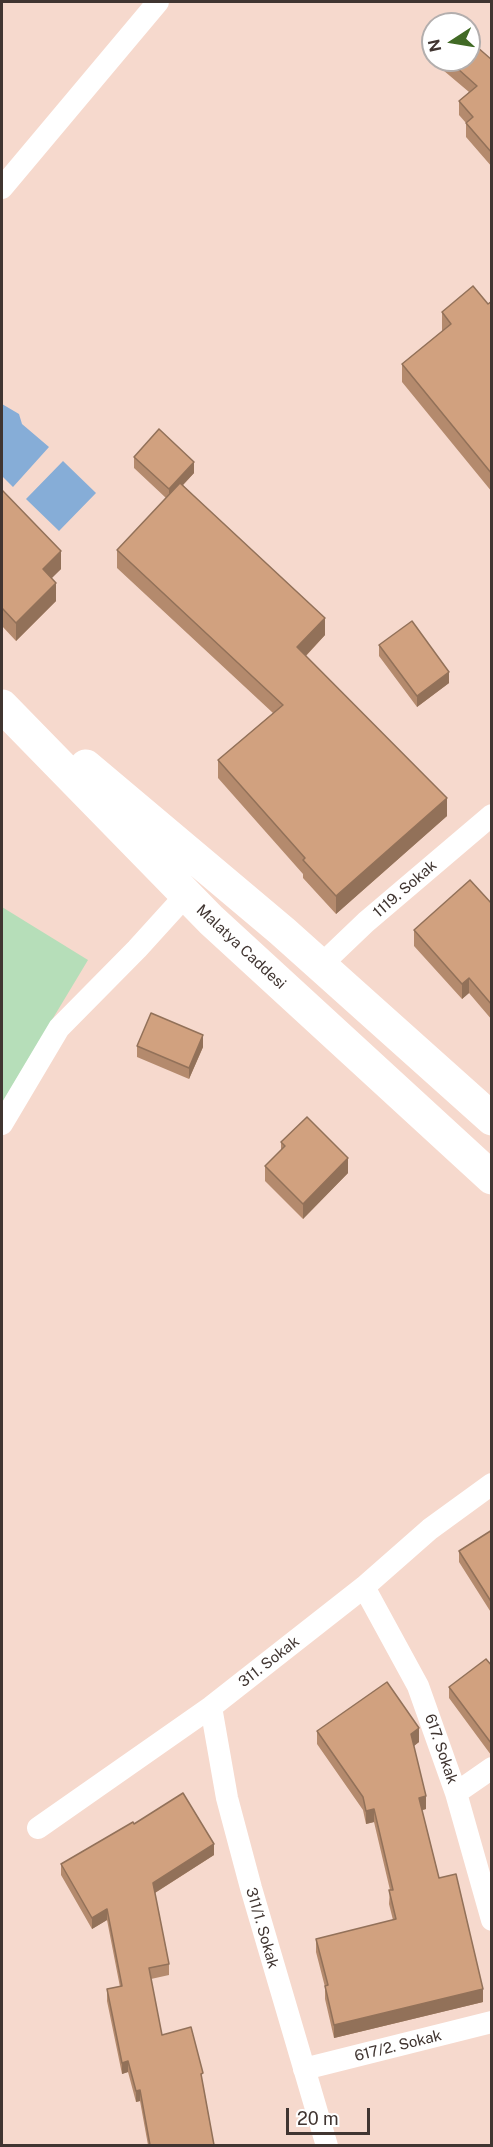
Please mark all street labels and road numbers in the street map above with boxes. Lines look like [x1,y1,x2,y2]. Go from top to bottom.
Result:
street label: 1119. Sokak [370,857,440,921]
street label: Malatya Caddesi [193,901,289,993]
street label: 311. Sokak [235,1633,303,1691]
street label: 617. Sokak [421,1711,461,1787]
street label: 311/1. Sokak [242,1885,282,1971]
street label: 617/2. Sokak [353,2026,443,2066]

